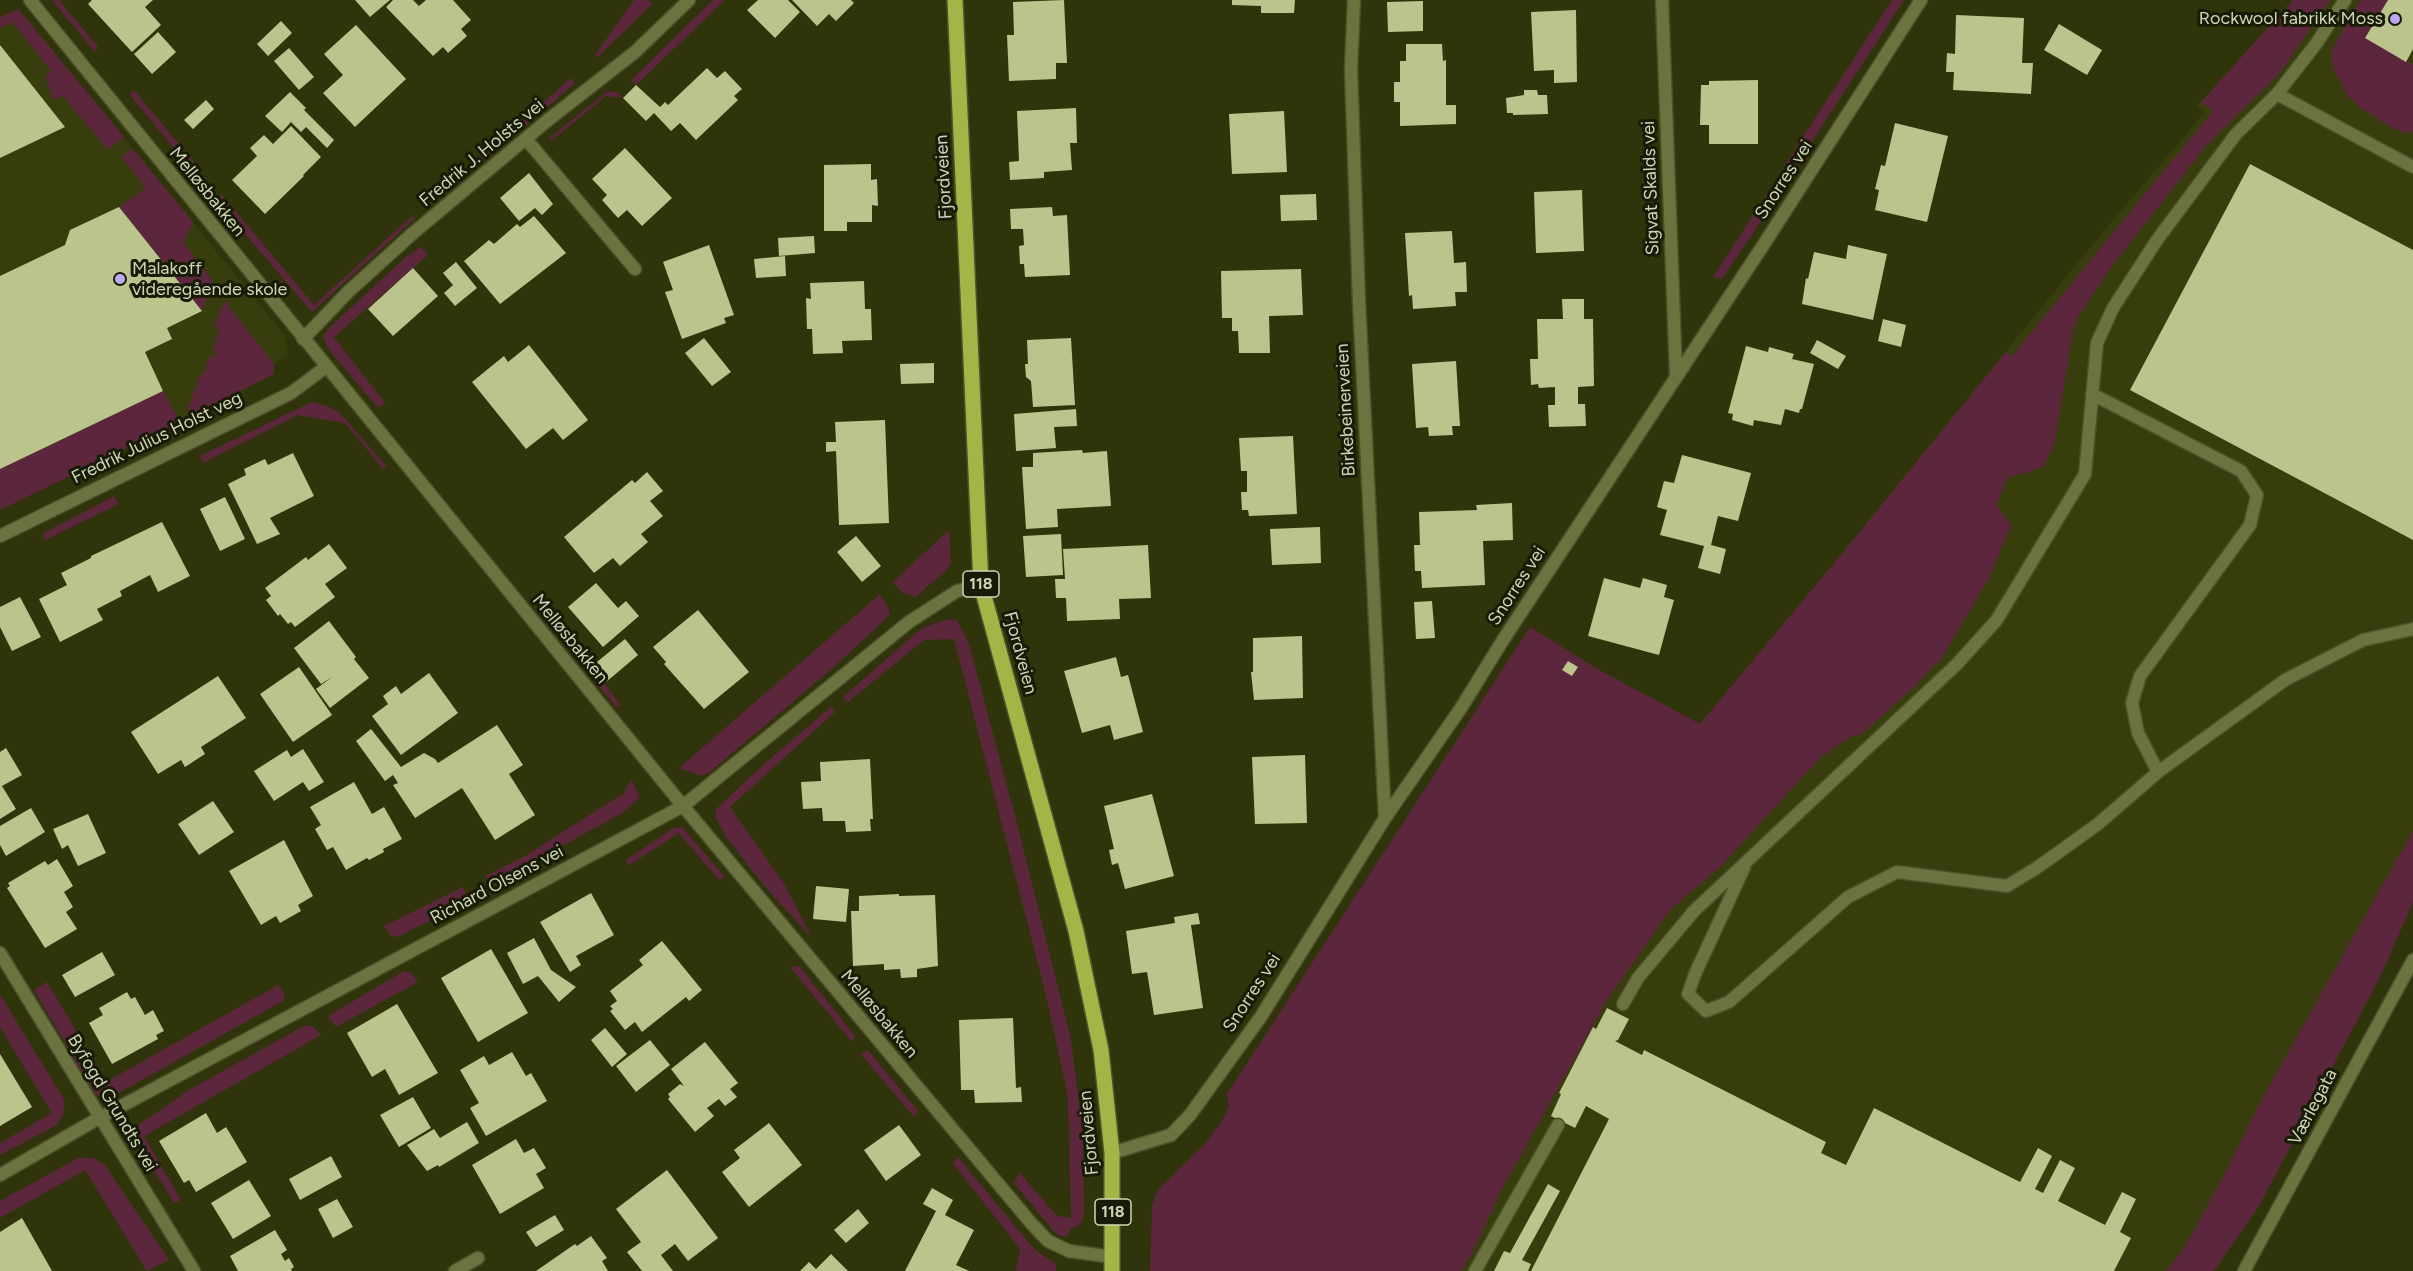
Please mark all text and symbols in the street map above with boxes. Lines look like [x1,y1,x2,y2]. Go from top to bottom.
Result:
place label: Rockwool fabrikk Moss [2199,8,2383,30]
marker: Rockwool fabrikk Moss [2388,12,2402,26]
street label: Fredrik J. Holsts vei [415,95,549,211]
street label: Sigvat Skalds vei [1638,120,1664,256]
street label: Fjordveien [931,134,957,220]
street label: Snorres vei [1751,137,1817,223]
street label: Melløsbakken [164,143,250,241]
place label: Malakoff videregående skole [132,258,287,300]
marker: Malakoff videregående skole [113,272,127,286]
street label: Birkebeinerveien [1332,343,1360,477]
street label: Fredrik Julius Holst veg [68,387,246,489]
street label: Snorres vei [1484,543,1550,629]
road number: 118 [963,571,999,597]
street label: Melløsbakken [527,590,613,688]
street label: Fjordveien [999,609,1041,697]
street label: Richard Olsens vei [427,841,567,929]
street label: Snorres vei [1219,950,1285,1036]
street label: Melløsbakken [836,965,922,1063]
street label: Byfogd Grundts vei [63,1030,161,1176]
street label: Værlegata [2284,1065,2342,1149]
street label: Fjordveien [1075,1090,1103,1176]
road number: 118 [1095,1199,1131,1225]

